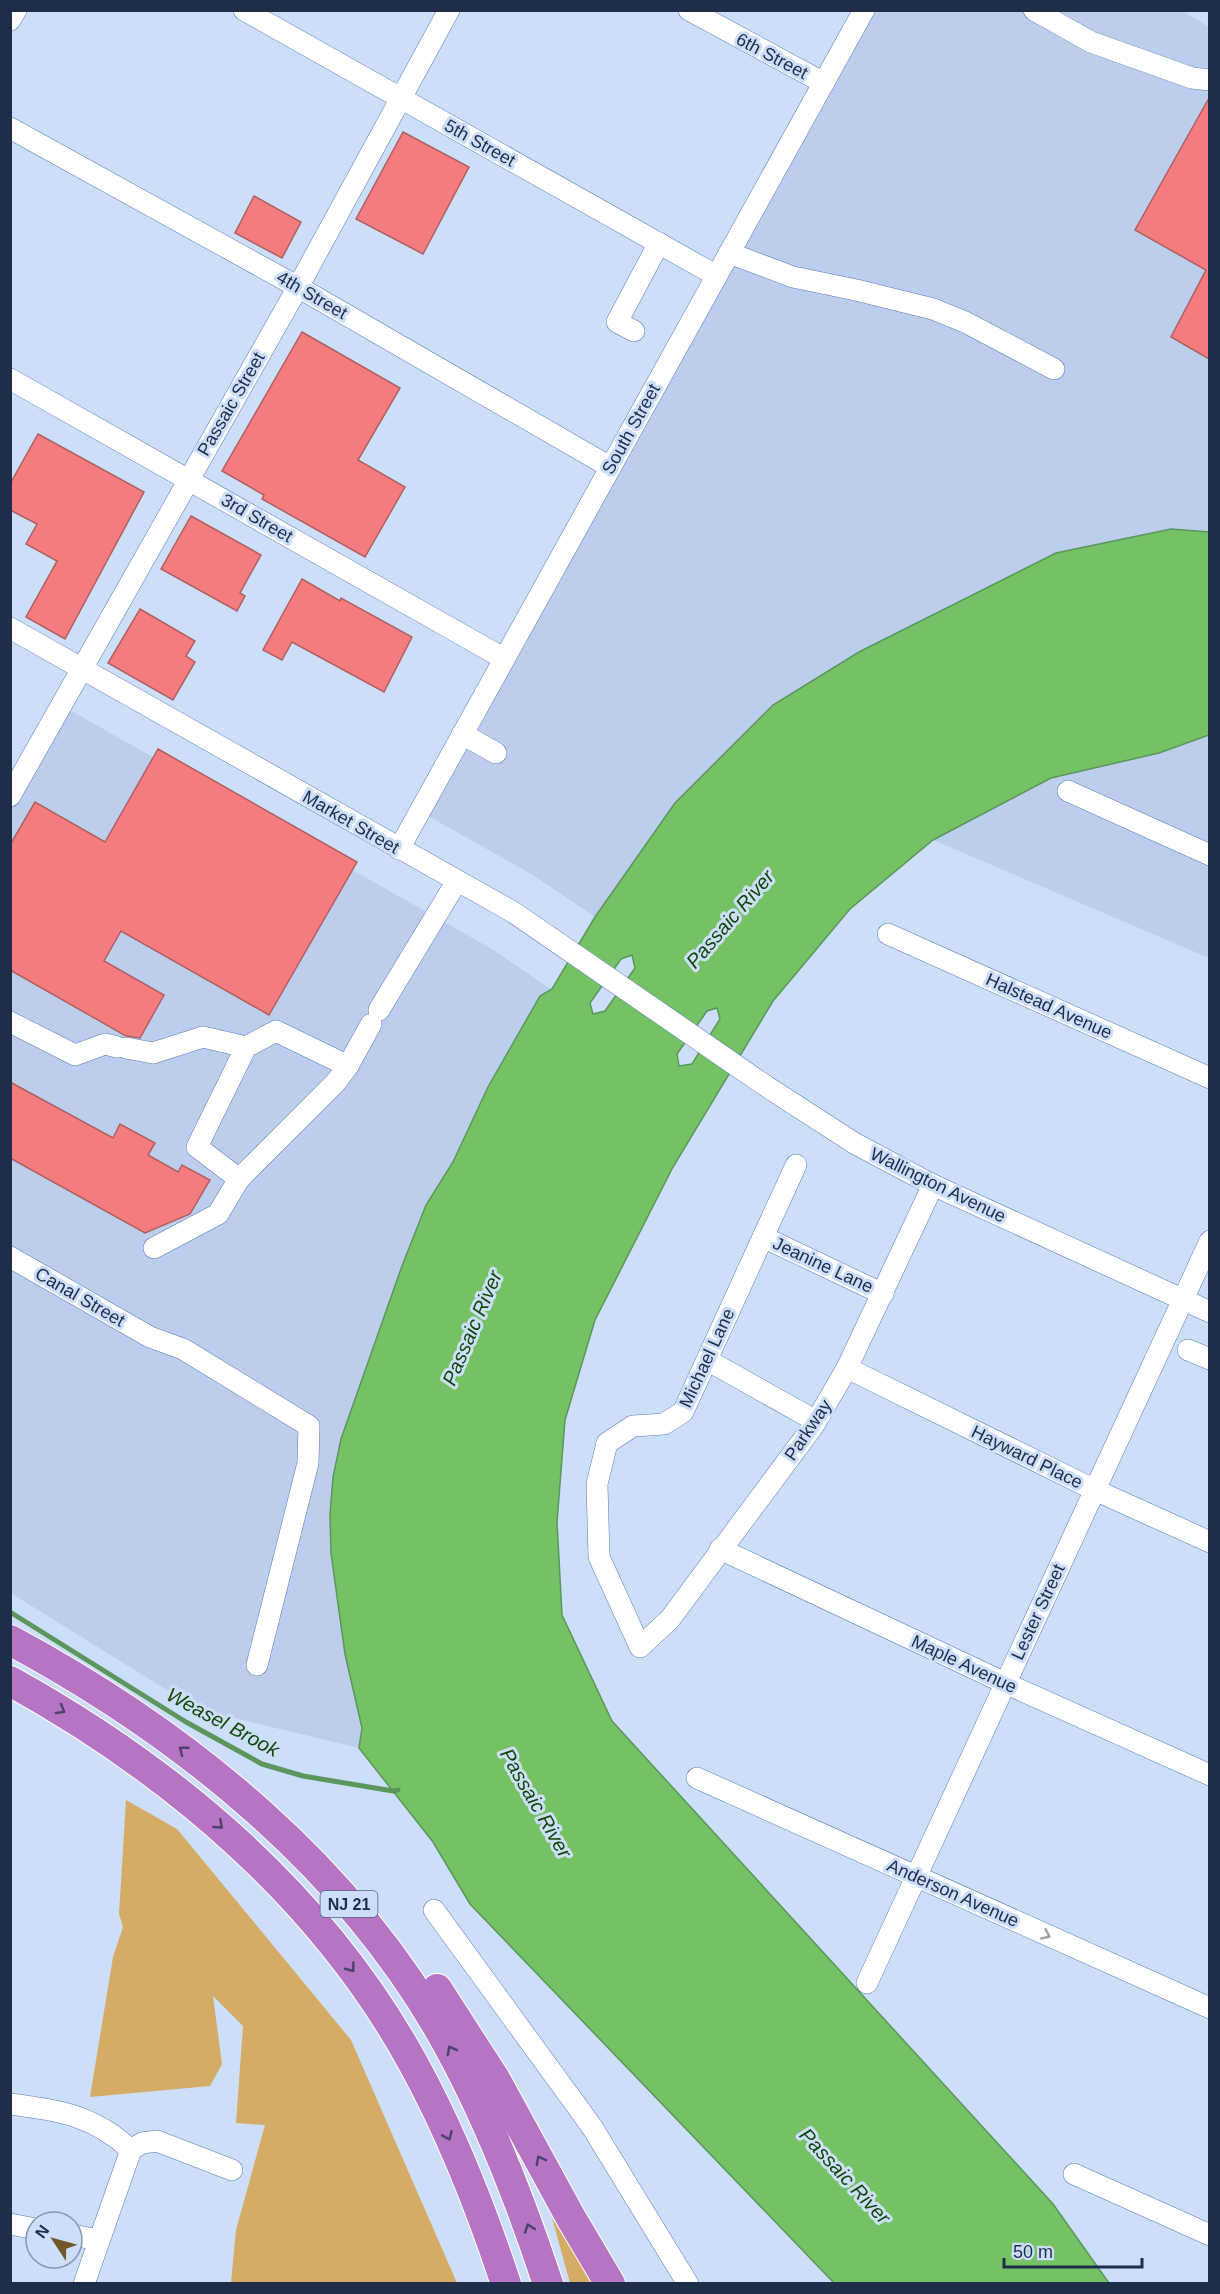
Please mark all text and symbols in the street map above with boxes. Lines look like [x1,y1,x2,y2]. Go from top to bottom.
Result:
street label: 6th Street [733,29,811,83]
street label: 5th Street [441,115,519,171]
street label: 4th Street [273,267,351,323]
street label: Passaic Street [193,349,269,459]
street label: South Street [598,380,664,478]
street label: 3rd Street [218,490,296,546]
street label: Market Street [299,786,403,858]
water label: Passaic River [682,865,779,972]
street label: Halstead Avenue [983,969,1115,1043]
street label: Wallington Avenue [867,1144,1009,1226]
street label: Jeanine Lane [770,1233,876,1297]
street label: Canal Street [32,1263,128,1331]
water label: Passaic River [438,1266,507,1389]
street label: Michael Lane [675,1305,739,1411]
street label: Parkway [780,1396,836,1464]
street label: Hayward Place [968,1421,1086,1493]
street label: Lester Street [1007,1561,1069,1663]
street label: Maple Avenue [908,1631,1020,1697]
water label: Weasel Brook [163,1683,284,1761]
one-way arrow [55,1703,65,1715]
water label: Passaic River [496,1745,577,1863]
one-way arrow [179,1746,190,1757]
one-way arrow [212,1818,223,1829]
street label: Anderson Avenue [884,1855,1022,1931]
road number: NJ 21 [320,1891,378,1917]
one-way arrow [1040,1928,1051,1940]
one-way arrow [343,1962,354,1973]
one-way arrow [447,2046,458,2056]
water label: Passaic River [795,2124,896,2229]
one-way arrow [441,2130,453,2141]
one-way arrow [536,2155,547,2166]
north arrow [24,2210,84,2270]
text: N [32,2222,53,2241]
one-way arrow [523,2224,536,2234]
scale bar [1004,2231,1142,2269]
text: 50 m [1013,2242,1053,2262]

